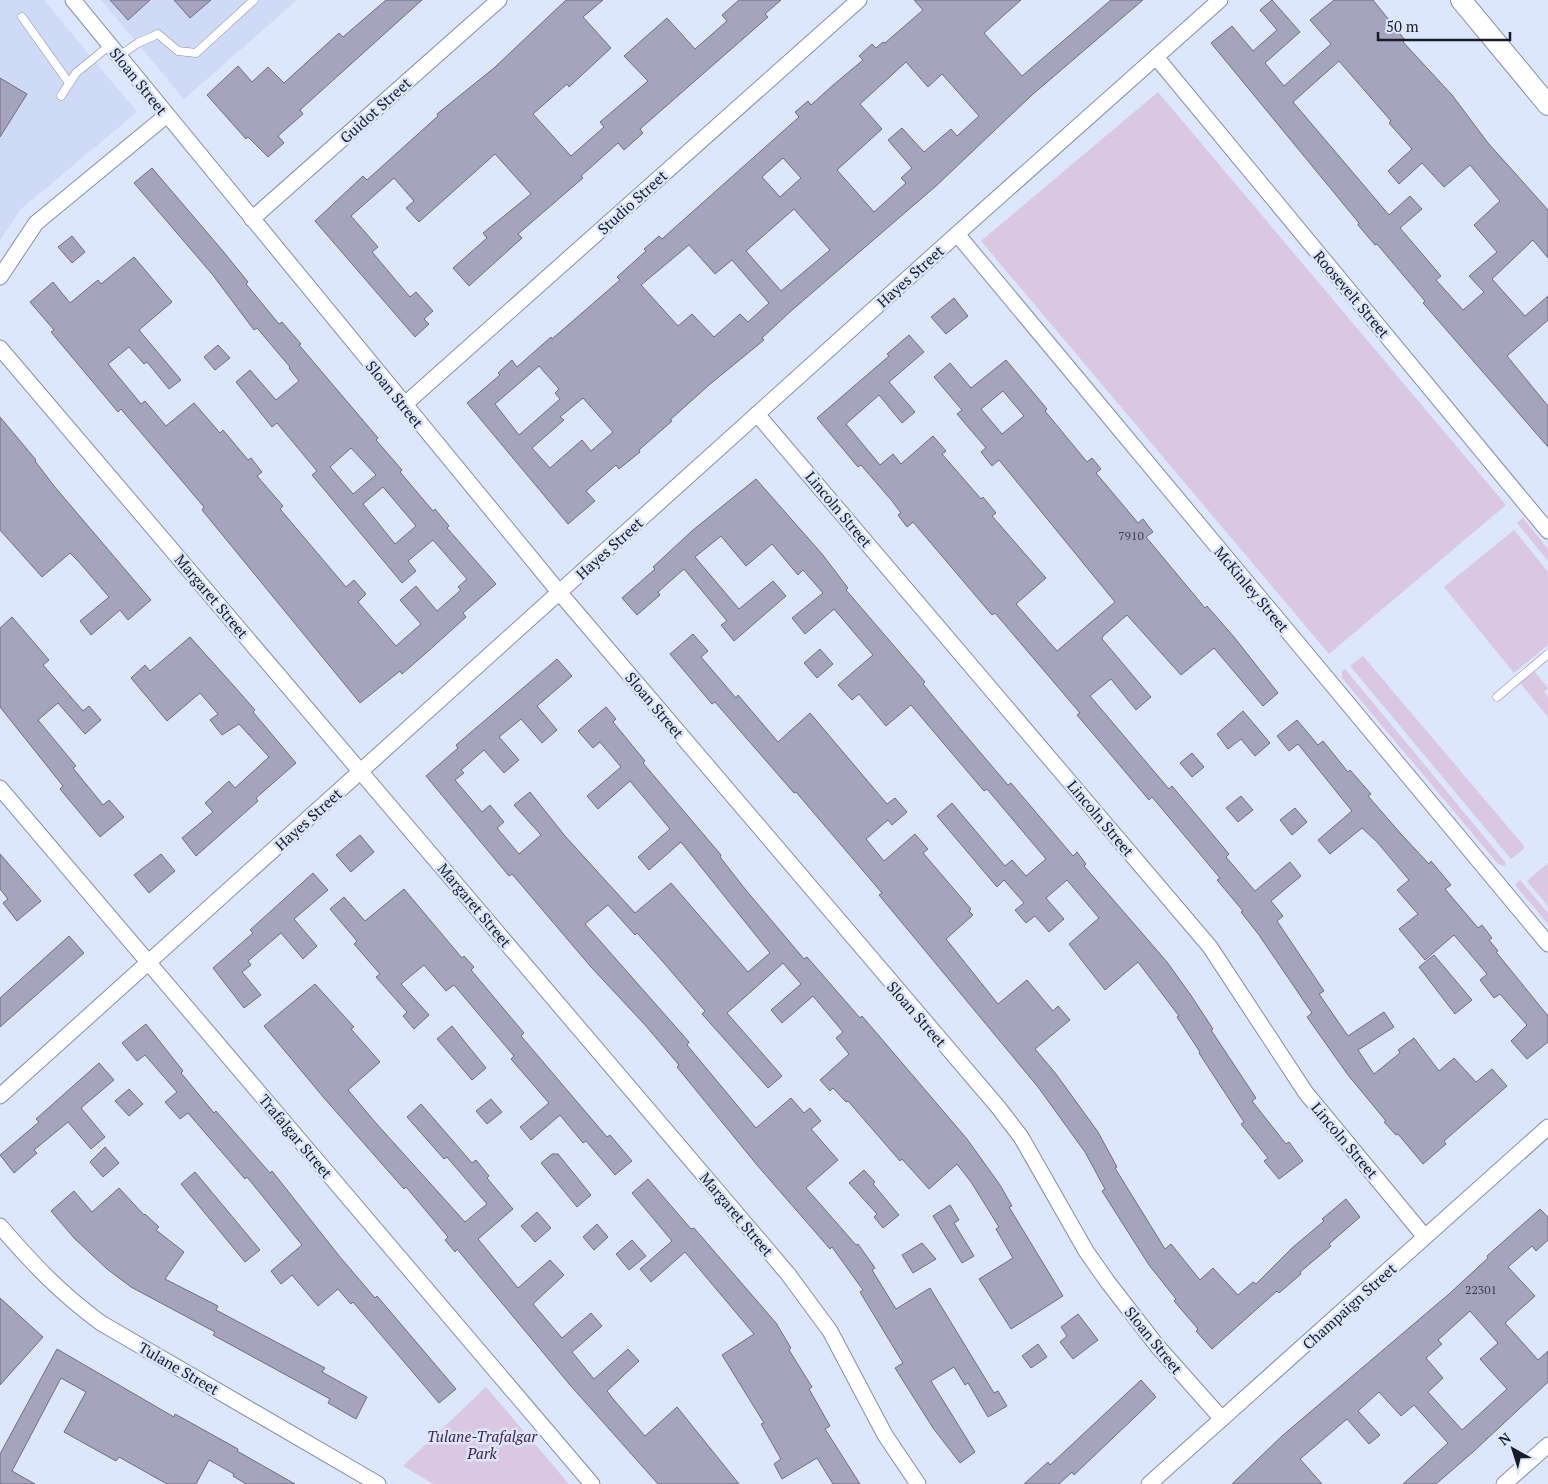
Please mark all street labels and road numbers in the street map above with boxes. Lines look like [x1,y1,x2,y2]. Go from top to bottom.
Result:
street label: Sloan Street [106,43,173,119]
street label: Guidot Street [335,72,415,147]
street label: Studio Street [593,165,671,239]
street label: Hayes Street [872,240,948,311]
street label: Roosevelt Street [1310,246,1395,342]
street label: Sloan Street [362,356,429,432]
street label: Lincoln Street [801,467,877,552]
street label: Hayes Street [571,512,647,583]
street label: McKinley Street [1210,542,1294,636]
street label: Margaret Street [171,550,253,643]
street label: Sloan Street [621,668,689,743]
street label: Lincoln Street [1063,776,1139,861]
street label: Hayes Street [270,783,346,854]
street label: Margaret Street [434,859,516,952]
street label: Sloan Street [883,977,951,1051]
street label: Trafalgar Street [255,1090,337,1183]
street label: Lincoln Street [1307,1098,1383,1183]
street label: Margaret Street [696,1168,778,1261]
street label: Champaign Street [1298,1258,1401,1354]
street label: Sloan Street [1121,1302,1188,1378]
street label: Tulane Street [135,1337,223,1399]

